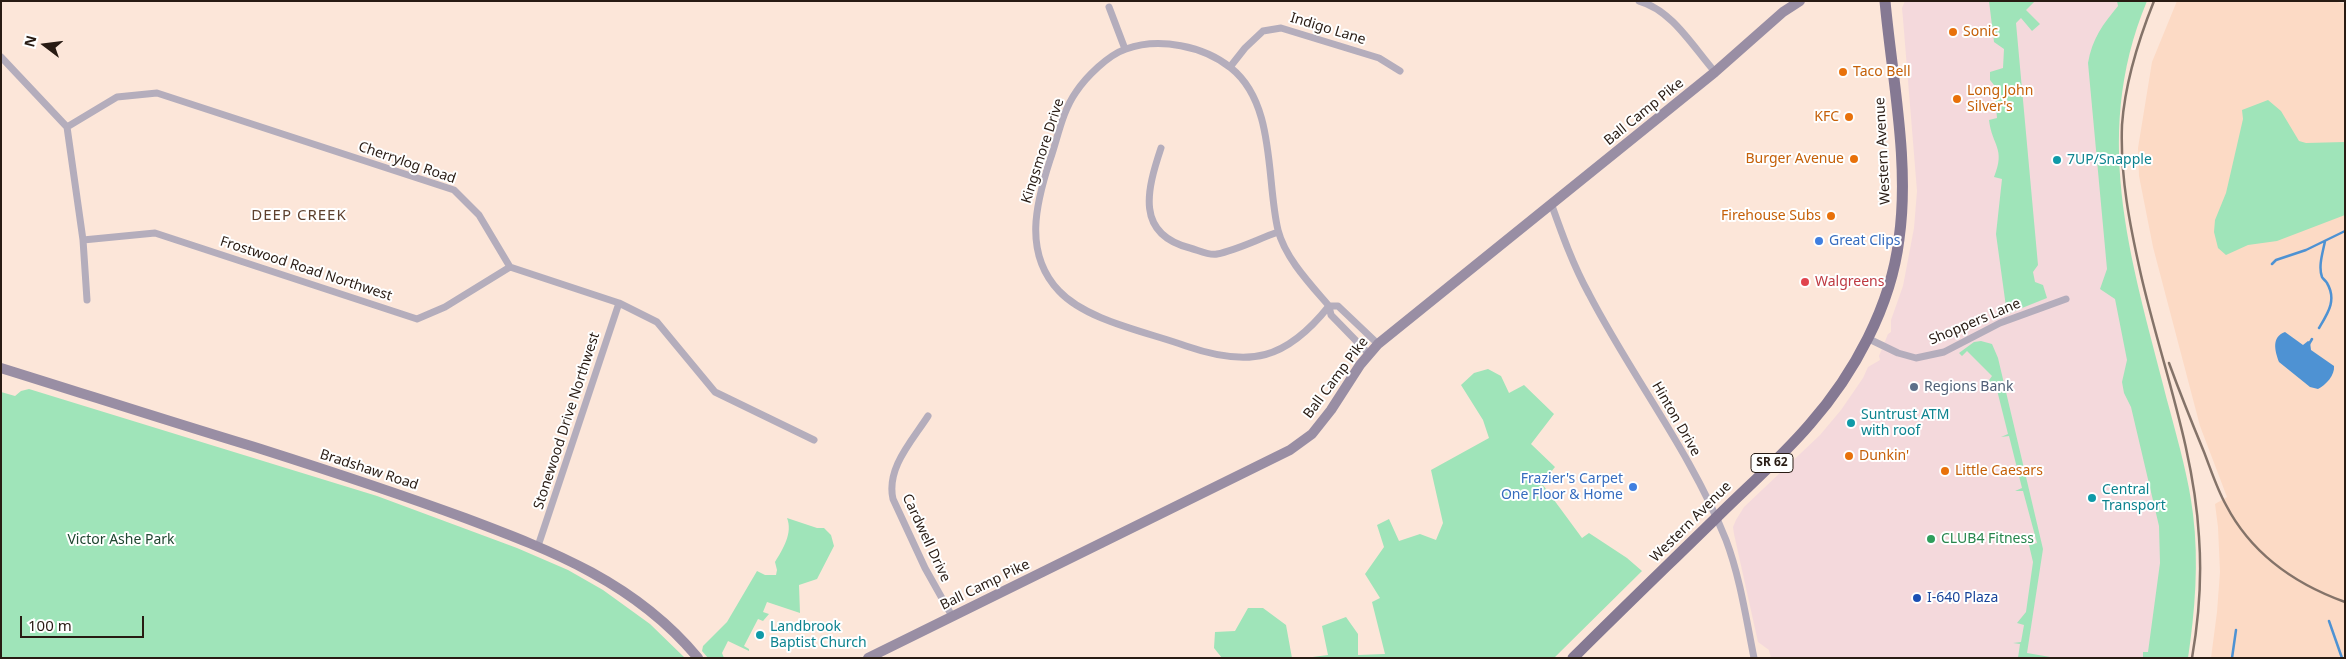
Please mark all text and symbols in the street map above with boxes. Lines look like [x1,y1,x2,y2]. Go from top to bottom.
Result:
street label: Indigo Lane [1288,10,1368,48]
north arrow [20,20,70,70]
place label: Sonic [1963,24,1998,40]
marker: Sonic [1947,26,1959,38]
text: N [19,33,41,49]
place label: Taco Bell [1853,64,1911,80]
marker: Taco Bell [1837,66,1849,78]
street label: Ball Camp Pike [1601,75,1687,149]
place label: Long John Silver's [1967,83,2033,115]
marker: Long John Silver's [1951,93,1963,105]
street label: Kingsmore Drive [1018,96,1068,206]
street label: Western Avenue [1872,97,1894,205]
place label: KFC [1814,109,1839,125]
marker: KFC [1843,111,1855,123]
street label: Cherrylog Road [356,138,458,188]
place label: Burger Avenue [1746,151,1844,167]
place label: 7UP/Snapple [2067,152,2152,168]
marker: Burger Avenue [1848,153,1860,165]
marker: 7UP/Snapple [2051,154,2063,166]
district label: DEEP CREEK [250,207,348,225]
place label: Firehouse Subs [1721,208,1821,224]
marker: Firehouse Subs [1825,210,1837,222]
street label: Frostwood Road Northwest [218,233,394,305]
place label: Great Clips [1829,233,1901,249]
marker: Great Clips [1813,235,1825,247]
place label: Walgreens [1815,274,1884,290]
marker: Walgreens [1799,276,1811,288]
street label: Shoppers Lane [1927,295,2023,349]
street label: Stonewood Drive Northwest [530,330,604,512]
street label: Ball Camp Pike [1300,334,1372,422]
street label: Hinton Drive [1648,379,1704,459]
place label: Regions Bank [1924,379,2013,395]
marker: Regions Bank [1908,381,1920,393]
place label: Suntrust ATM with roof [1861,407,1949,440]
marker: Suntrust ATM with roof [1845,417,1857,429]
street label: Bradshaw Road [318,446,420,494]
place label: Dunkin' [1859,448,1909,464]
marker: Dunkin' [1843,450,1855,462]
road number: SR 62 [1751,453,1793,472]
place label: Little Caesars [1955,463,2043,479]
marker: Little Caesars [1939,465,1951,477]
place label: Frazier's Carpet One Floor & Home [1501,471,1623,504]
street label: Western Avenue [1647,478,1735,566]
marker: Frazier's Carpet One Floor & Home [1627,481,1639,493]
place label: Central Transport [2102,482,2166,514]
street label: Cardwell Drive [898,491,954,585]
marker: Central Transport [2086,492,2098,504]
place label: CLUB4 Fitness [1941,531,2034,547]
park label: Victor Ashe Park [67,532,175,548]
marker: CLUB4 Fitness [1925,533,1937,545]
street label: Ball Camp Pike [938,556,1032,614]
place label: I-640 Plaza [1927,590,1998,606]
marker: I-640 Plaza [1911,592,1923,604]
scale bar [22,606,146,638]
text: 100 m [28,615,72,635]
place label: Landbrook Baptist Church [770,619,867,652]
marker: Landbrook Baptist Church [754,629,766,641]

